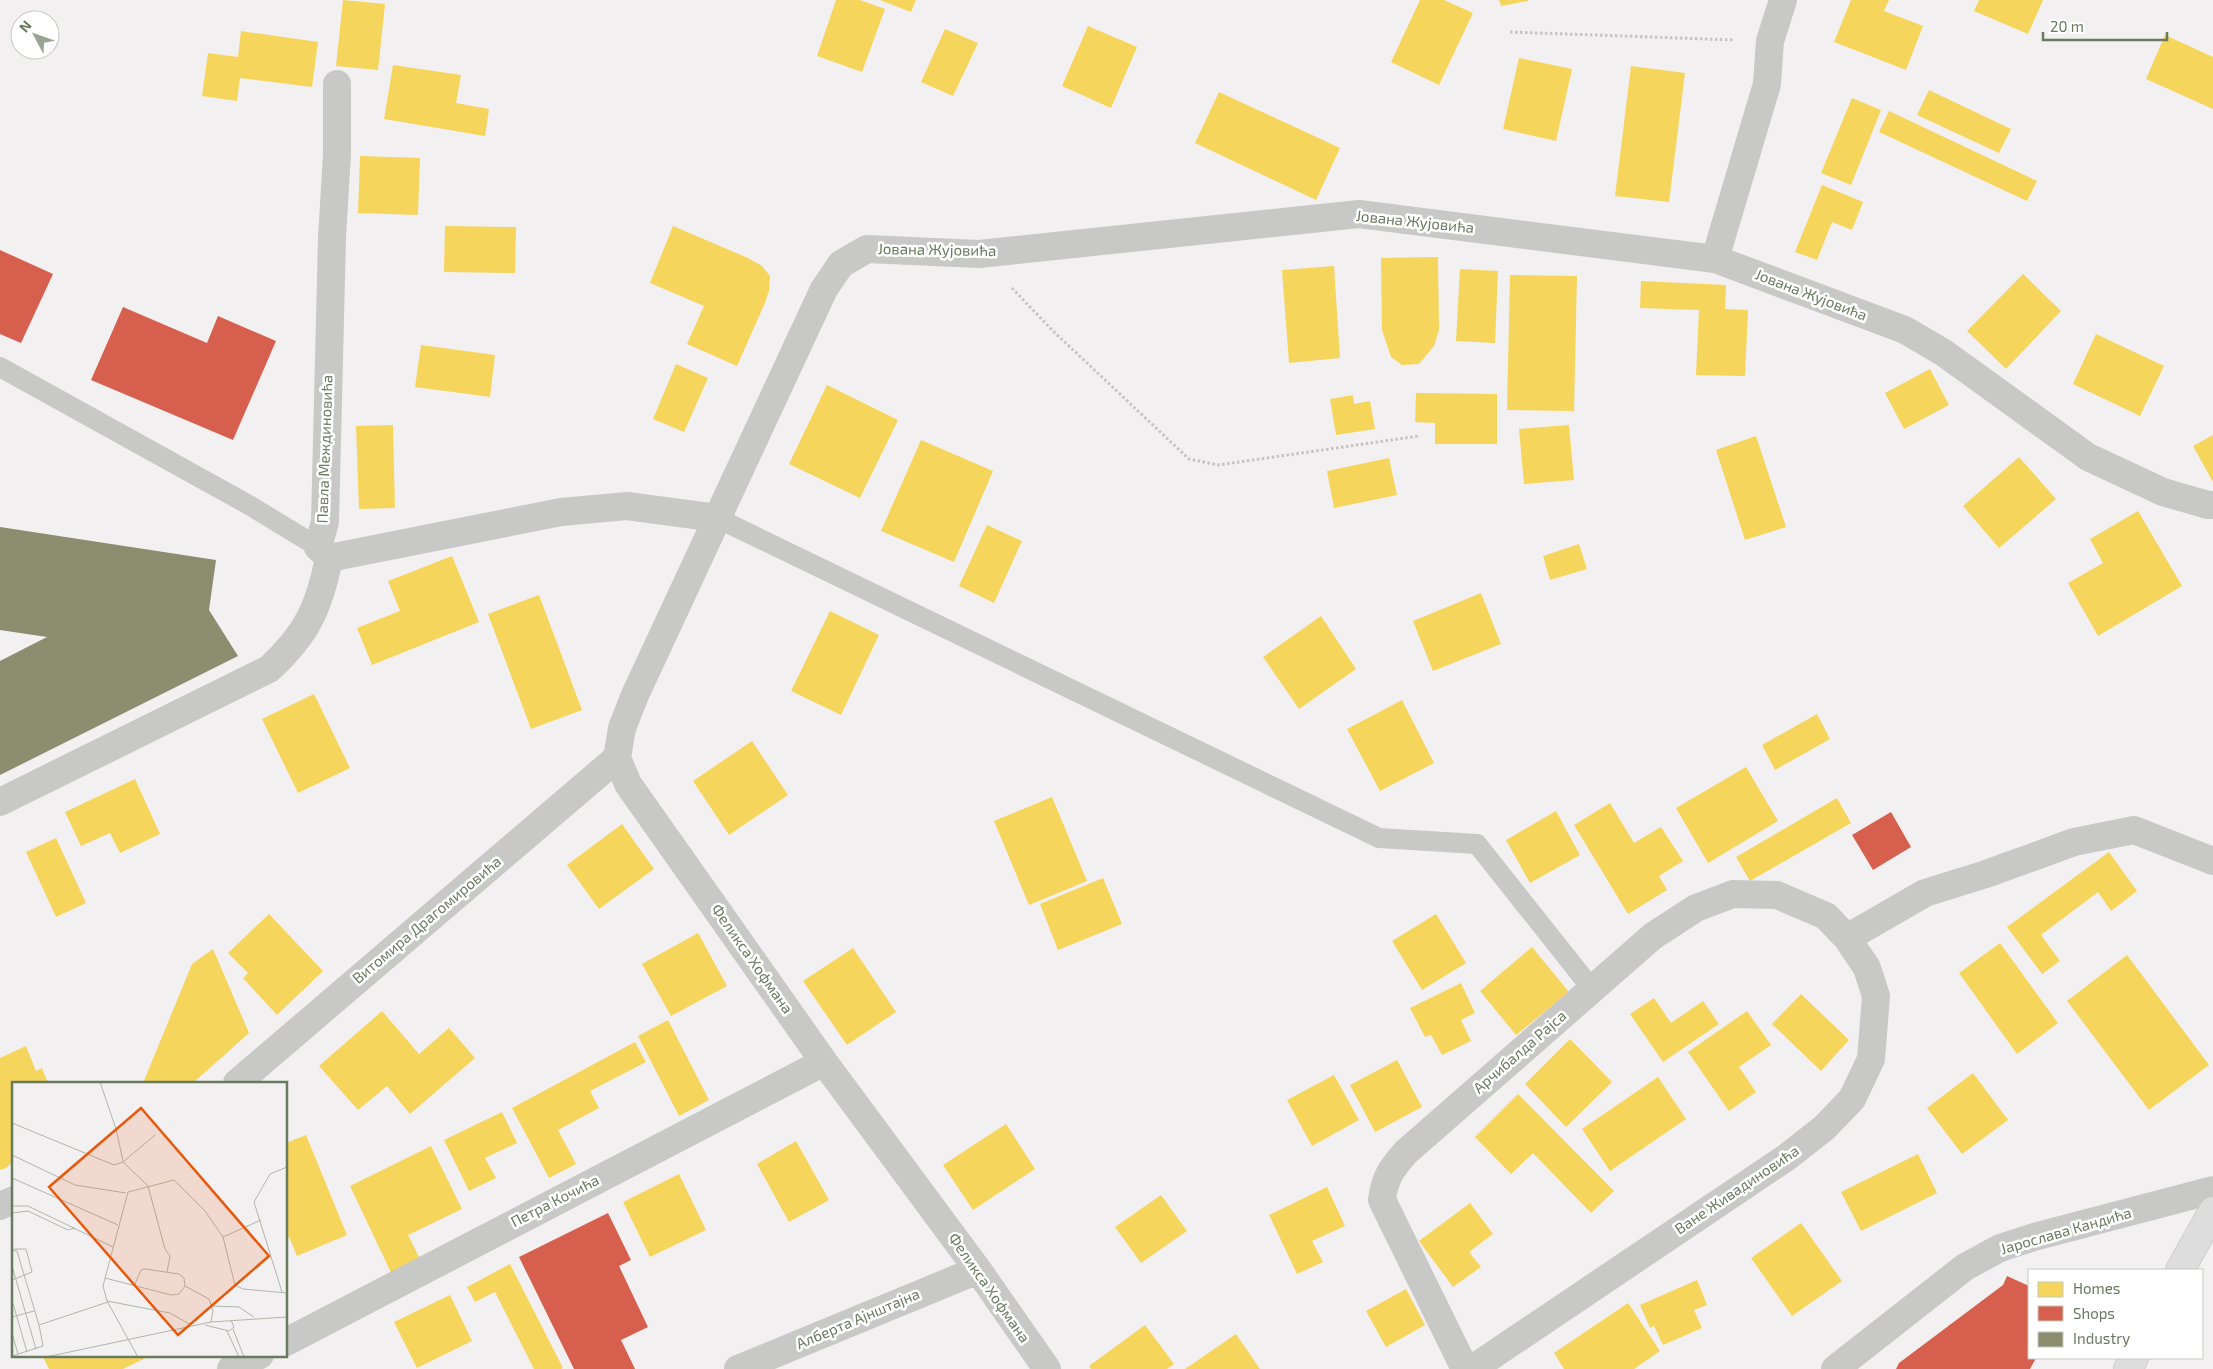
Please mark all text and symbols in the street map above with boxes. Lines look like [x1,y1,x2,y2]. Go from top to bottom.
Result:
north arrow [10,10,60,60]
scale bar [2043,10,2167,42]
text: N [15,17,35,36]
text: 20 m [2050,17,2084,35]
street label: Јована Жујовића [1355,206,1475,237]
street label: Јована Жујовића [878,239,996,260]
street label: Јована Жујовића [1752,264,1870,325]
street label: Павла Междиновића [312,374,336,524]
street label: Витомира Драгомировића [348,852,504,987]
street label: Феликса Хофмана [708,900,797,1017]
street label: Арчибалда Рајса [1469,1006,1570,1097]
inset map [12,1082,288,1356]
street label: Ване Живадиновића [1671,1141,1802,1237]
street label: Петра Кочића [507,1170,602,1230]
street label: Јарослава Кандића [1998,1203,2133,1257]
street label: Феликса Хофмана [945,1229,1034,1346]
legend [2028,1269,2203,1359]
text: Homes [2073,1279,2120,1297]
street label: Алберта Ајнштајна [793,1284,923,1353]
text: Shops [2073,1304,2115,1322]
text: Industry [2073,1329,2130,1347]

